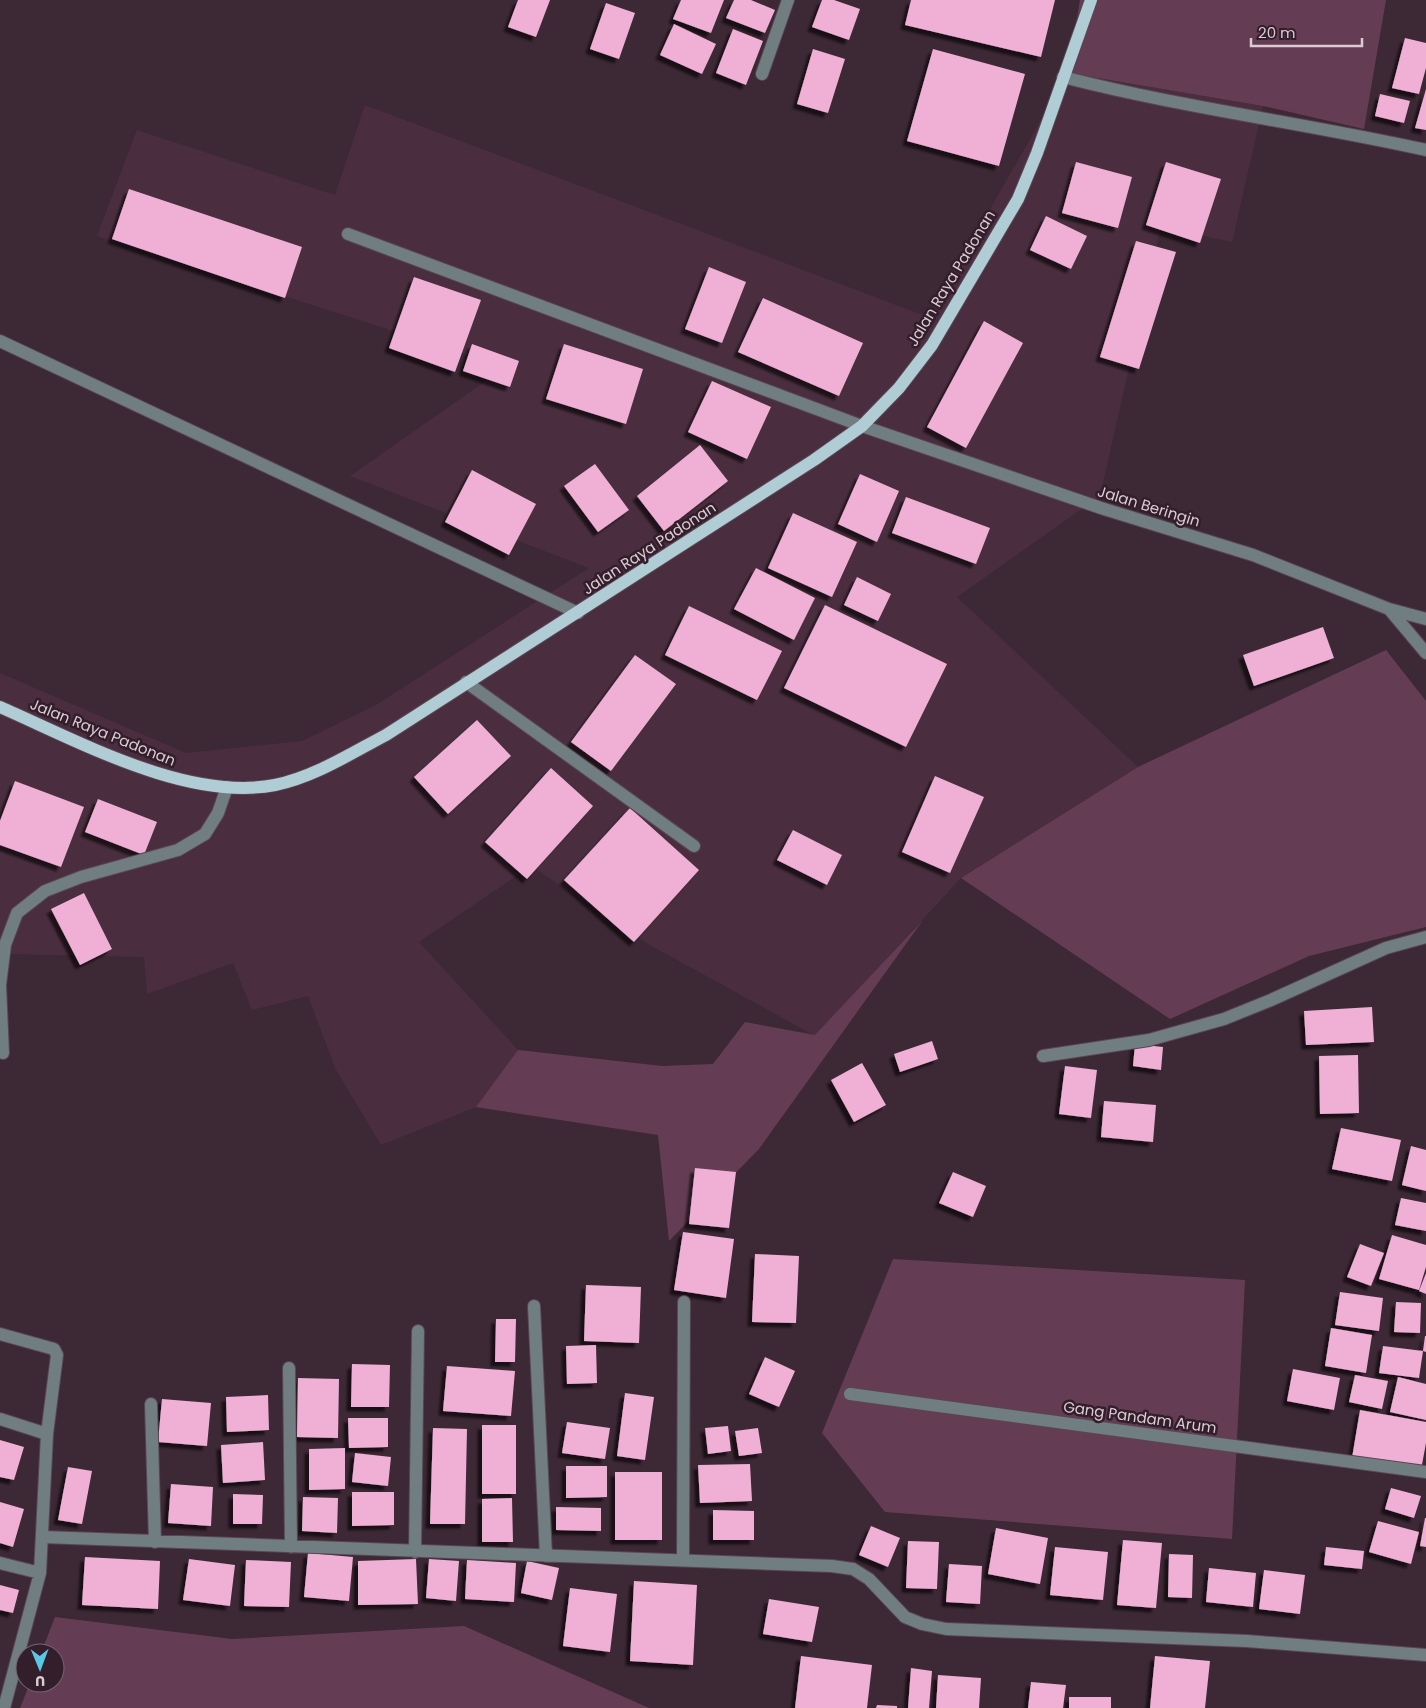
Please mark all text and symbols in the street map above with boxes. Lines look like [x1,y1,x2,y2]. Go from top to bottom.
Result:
scale bar [1251,15,1362,47]
text: 20 m [1258,22,1296,43]
street label: Jalan Raya Padonan [902,206,1000,350]
street label: Jalan Beringin [1095,480,1203,532]
street label: Jalan Raya Padonan [578,497,720,599]
street label: Jalan Raya Padonan [27,693,179,771]
street label: Gang Pandam Arum [1062,1396,1218,1438]
north arrow [15,1643,65,1693]
text: U [35,1671,45,1691]

